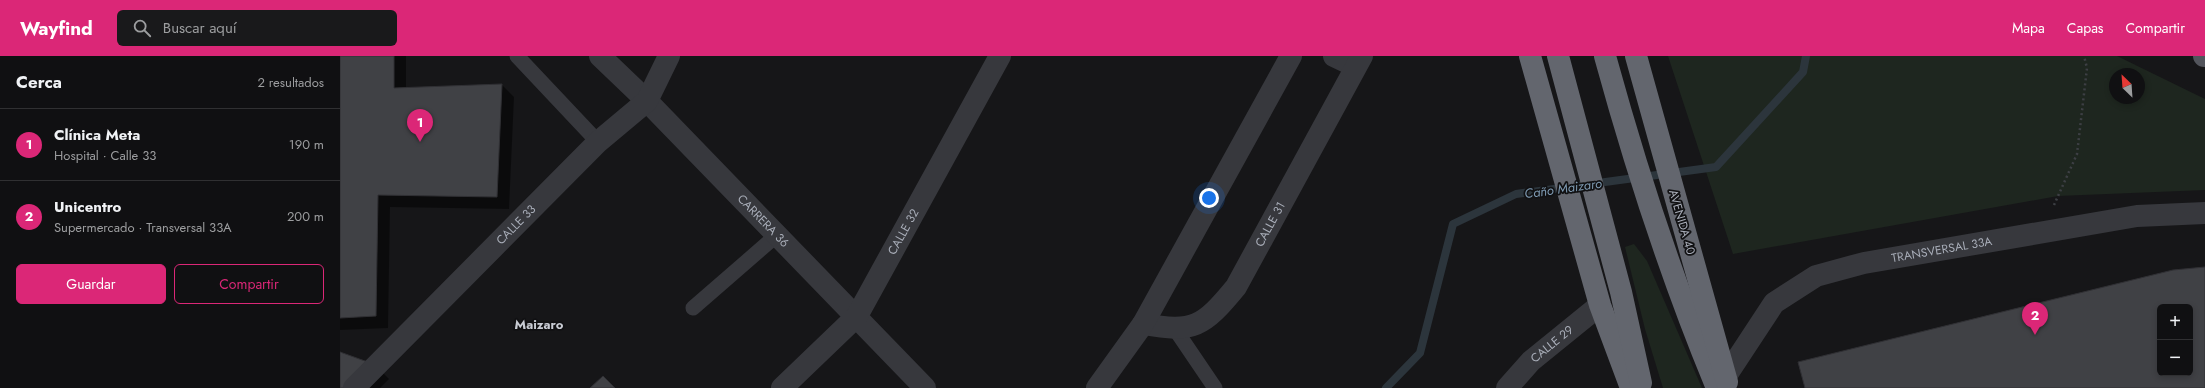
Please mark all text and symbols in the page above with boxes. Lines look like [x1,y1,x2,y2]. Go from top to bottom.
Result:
search box [117,10,397,46]
text: Wayfind [20,15,93,42]
icon: search [131,17,153,39]
text: Buscar aquí [163,17,237,39]
text: Mapa [2012,18,2045,38]
text: Capas [2067,18,2104,38]
text: Compartir [2126,18,2185,38]
north arrow [2109,68,2145,104]
text: Cerca [16,70,62,94]
text: 2 resultados [258,73,324,92]
pin: 1 [407,109,433,142]
text: Clínica Meta [54,124,140,146]
text: 1 [26,135,32,154]
text: 190 m [289,135,324,154]
text: Hospital · Calle 33 [54,146,156,165]
water label: Caño Maizaro [1523,174,1603,203]
street label: AVENIDA 40 [1664,187,1700,257]
your location [1199,188,1219,208]
street label: CARRERA 36 [733,190,793,252]
text: Unicentro [54,196,121,218]
street label: CALLE 31 [1251,199,1290,250]
street label: CALLE 33 [492,200,540,249]
street label: CALLE 32 [883,205,923,258]
text: 2 [25,207,33,226]
text: 200 m [287,207,324,226]
text: Supermercado · Transversal 33A [54,218,232,237]
street label: TRANSVERSAL 33A [1890,232,1994,267]
button: Guardar [16,264,166,304]
button: Compartir [174,264,324,304]
pin: 2 [2022,302,2048,335]
map controls [2157,304,2193,376]
button: + [2157,304,2193,340]
district label: Maizaro [515,315,564,334]
street label: CALLE 29 [1526,321,1577,367]
button: − [2157,340,2193,376]

